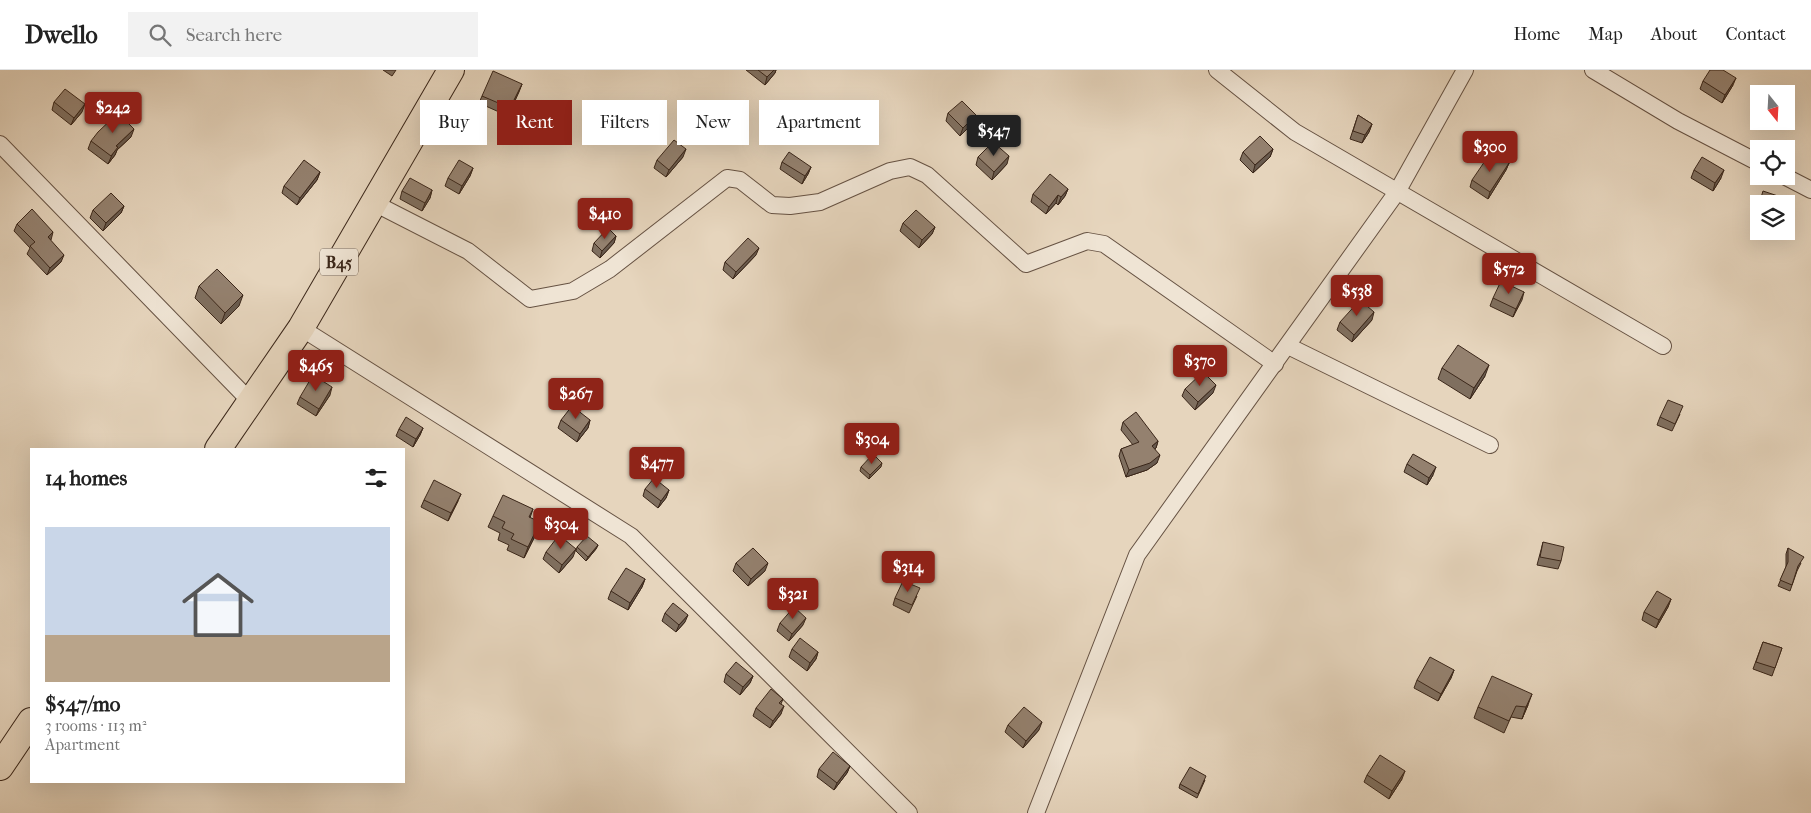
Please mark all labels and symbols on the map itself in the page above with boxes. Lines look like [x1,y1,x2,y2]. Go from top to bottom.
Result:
north arrow [1750,85,1795,130]
pin: $242 [83,92,143,134]
pin: $547 [964,114,1024,157]
pin: $300 [1460,131,1520,173]
pin: $410 [575,198,635,240]
road number: B45 [320,248,358,276]
pin: $572 [1479,252,1539,295]
pin: $538 [1327,274,1387,317]
pin: $370 [1170,344,1230,387]
pin: $465 [286,350,346,392]
pin: $267 [546,378,606,420]
pin: $304 [842,422,902,465]
pin: $477 [627,446,687,489]
pin: $304 [531,508,591,550]
pin: $314 [878,550,938,593]
pin: $321 [763,578,823,620]

